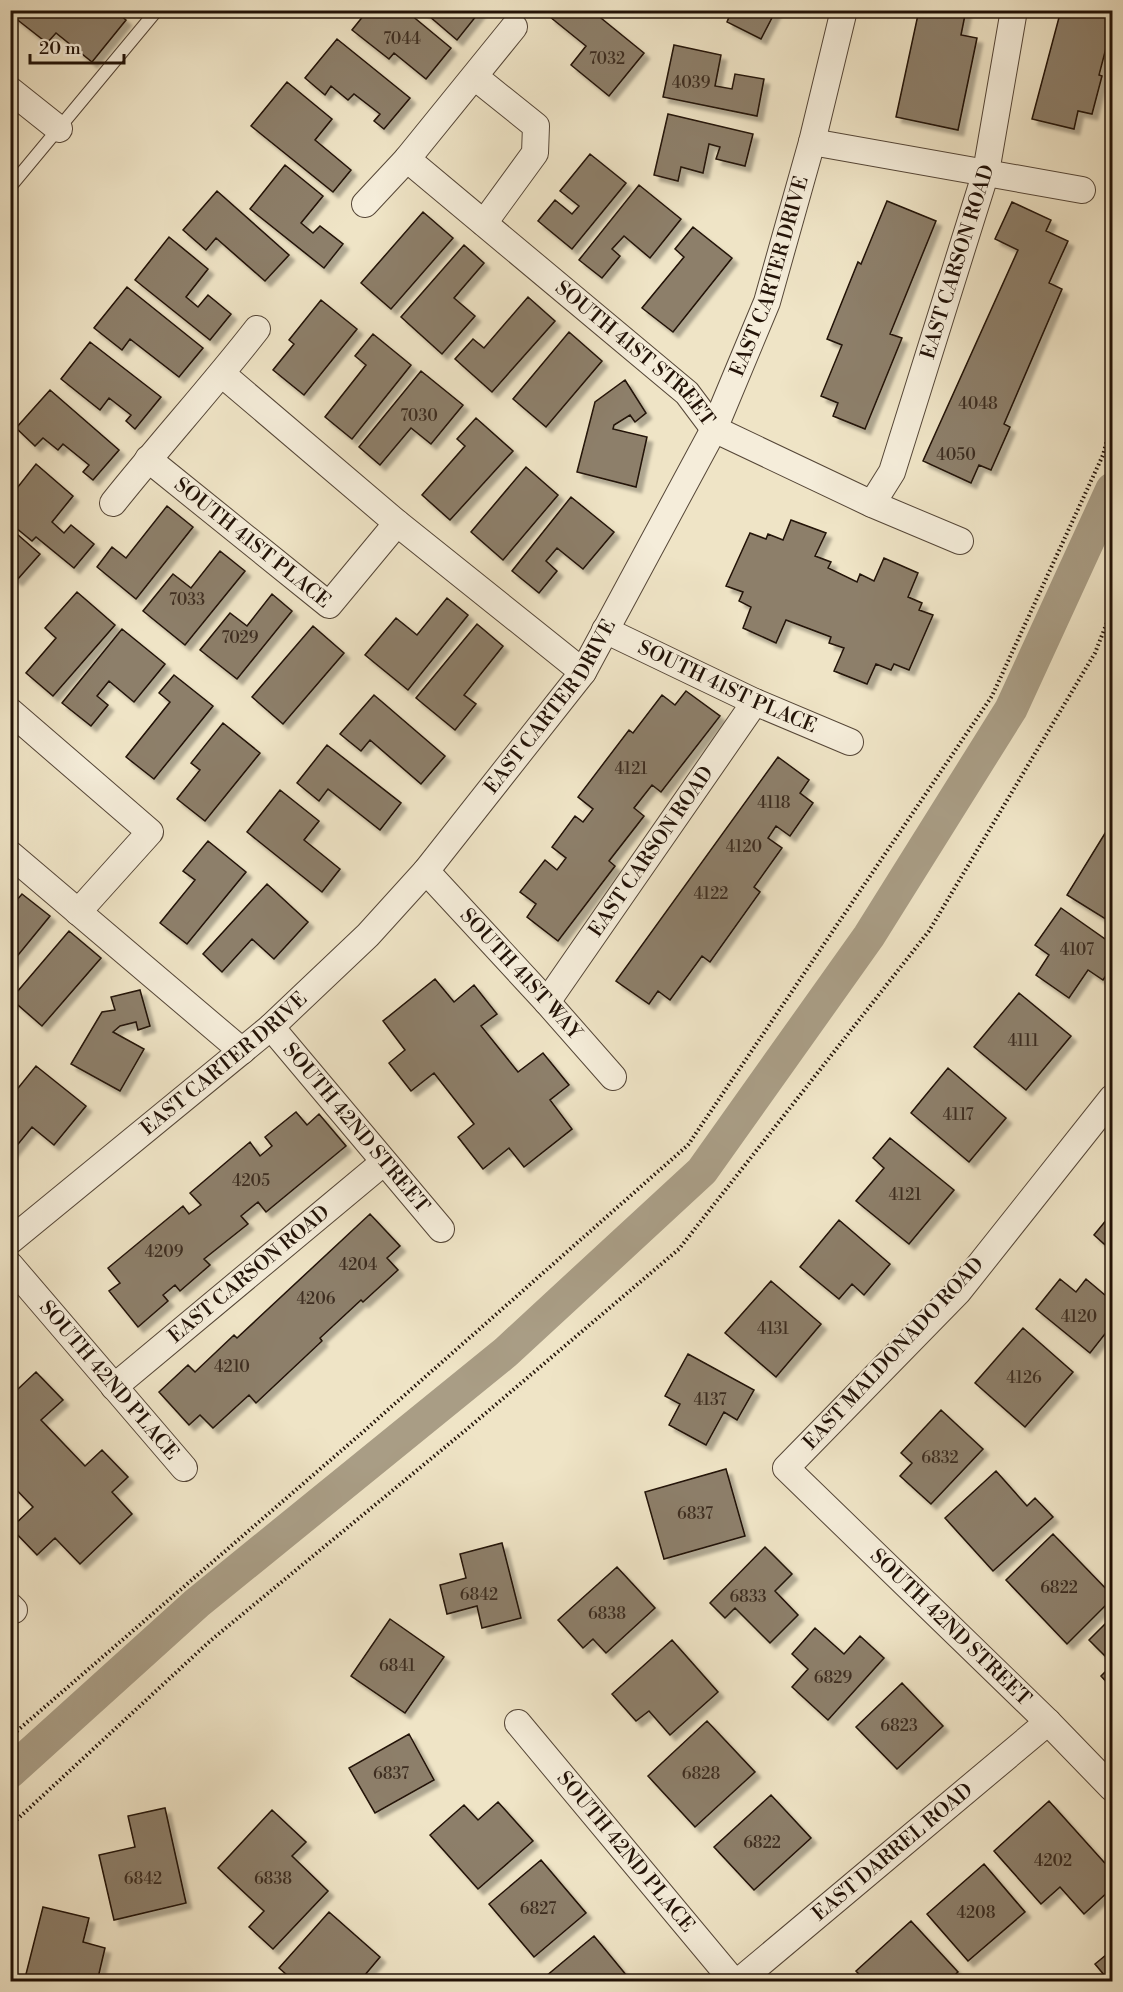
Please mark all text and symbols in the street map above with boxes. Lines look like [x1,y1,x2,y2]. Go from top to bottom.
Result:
scale bar [30,27,124,65]
house number: 7044 [383,29,421,49]
text: 20 m [39,37,81,60]
house number: 7032 [589,49,625,69]
house number: 4039 [672,73,711,93]
street label: EAST CARSON ROAD [916,162,1000,362]
street label: EAST CARTER DRIVE [725,173,814,380]
street label: SOUTH 41ST STREET [550,275,720,431]
house number: 4048 [958,394,998,414]
house number: 7030 [400,406,438,426]
house number: 4050 [936,445,976,465]
street label: SOUTH 41ST PLACE [169,472,336,614]
house number: 7033 [169,590,205,610]
street label: EAST CARTER DRIVE [479,615,621,799]
house number: 7029 [222,628,259,648]
street label: SOUTH 41ST PLACE [634,635,820,739]
house number: 4121 [615,759,648,779]
street label: EAST CARSON ROAD [583,761,719,942]
house number: 4118 [757,793,791,813]
house number: 4120 [726,837,762,857]
house number: 4122 [694,884,728,904]
street label: SOUTH 41ST WAY [455,903,587,1046]
house number: 4107 [1060,940,1094,960]
street label: EAST CARTER DRIVE [136,987,313,1141]
house number: 4111 [1007,1031,1039,1051]
street label: SOUTH 42ND STREET [277,1038,435,1218]
house number: 4117 [942,1105,974,1125]
house number: 4205 [232,1171,270,1191]
house number: 4121 [889,1185,922,1205]
street label: EAST CARSON ROAD [163,1200,335,1349]
house number: 4209 [145,1242,184,1262]
street label: EAST MALDONADO ROAD [798,1253,990,1455]
house number: 4204 [339,1255,378,1275]
house number: 4206 [297,1289,336,1309]
street label: SOUTH 42ND PLACE [34,1296,184,1465]
house number: 4120 [1061,1307,1097,1327]
house number: 4131 [757,1319,789,1339]
house number: 4210 [214,1357,250,1377]
house number: 4126 [1006,1368,1042,1388]
house number: 4137 [694,1390,727,1410]
house number: 6832 [921,1448,959,1468]
house number: 6837 [677,1504,713,1524]
street label: SOUTH 42ND STREET [865,1544,1036,1711]
house number: 6822 [1040,1578,1078,1598]
house number: 6842 [460,1585,498,1605]
house number: 6833 [729,1587,767,1607]
house number: 6838 [588,1604,626,1624]
house number: 6841 [379,1656,415,1676]
house number: 6829 [814,1668,852,1688]
house number: 6823 [880,1716,918,1736]
house number: 6837 [373,1764,409,1784]
house number: 6828 [682,1764,720,1784]
street label: SOUTH 42ND PLACE [551,1766,700,1938]
street label: EAST DARREL ROAD [807,1778,978,1927]
house number: 6822 [743,1833,781,1853]
house number: 4202 [1034,1851,1072,1871]
house number: 6842 [124,1869,162,1889]
house number: 6838 [254,1869,292,1889]
house number: 6827 [520,1899,556,1919]
house number: 4208 [956,1903,996,1923]

